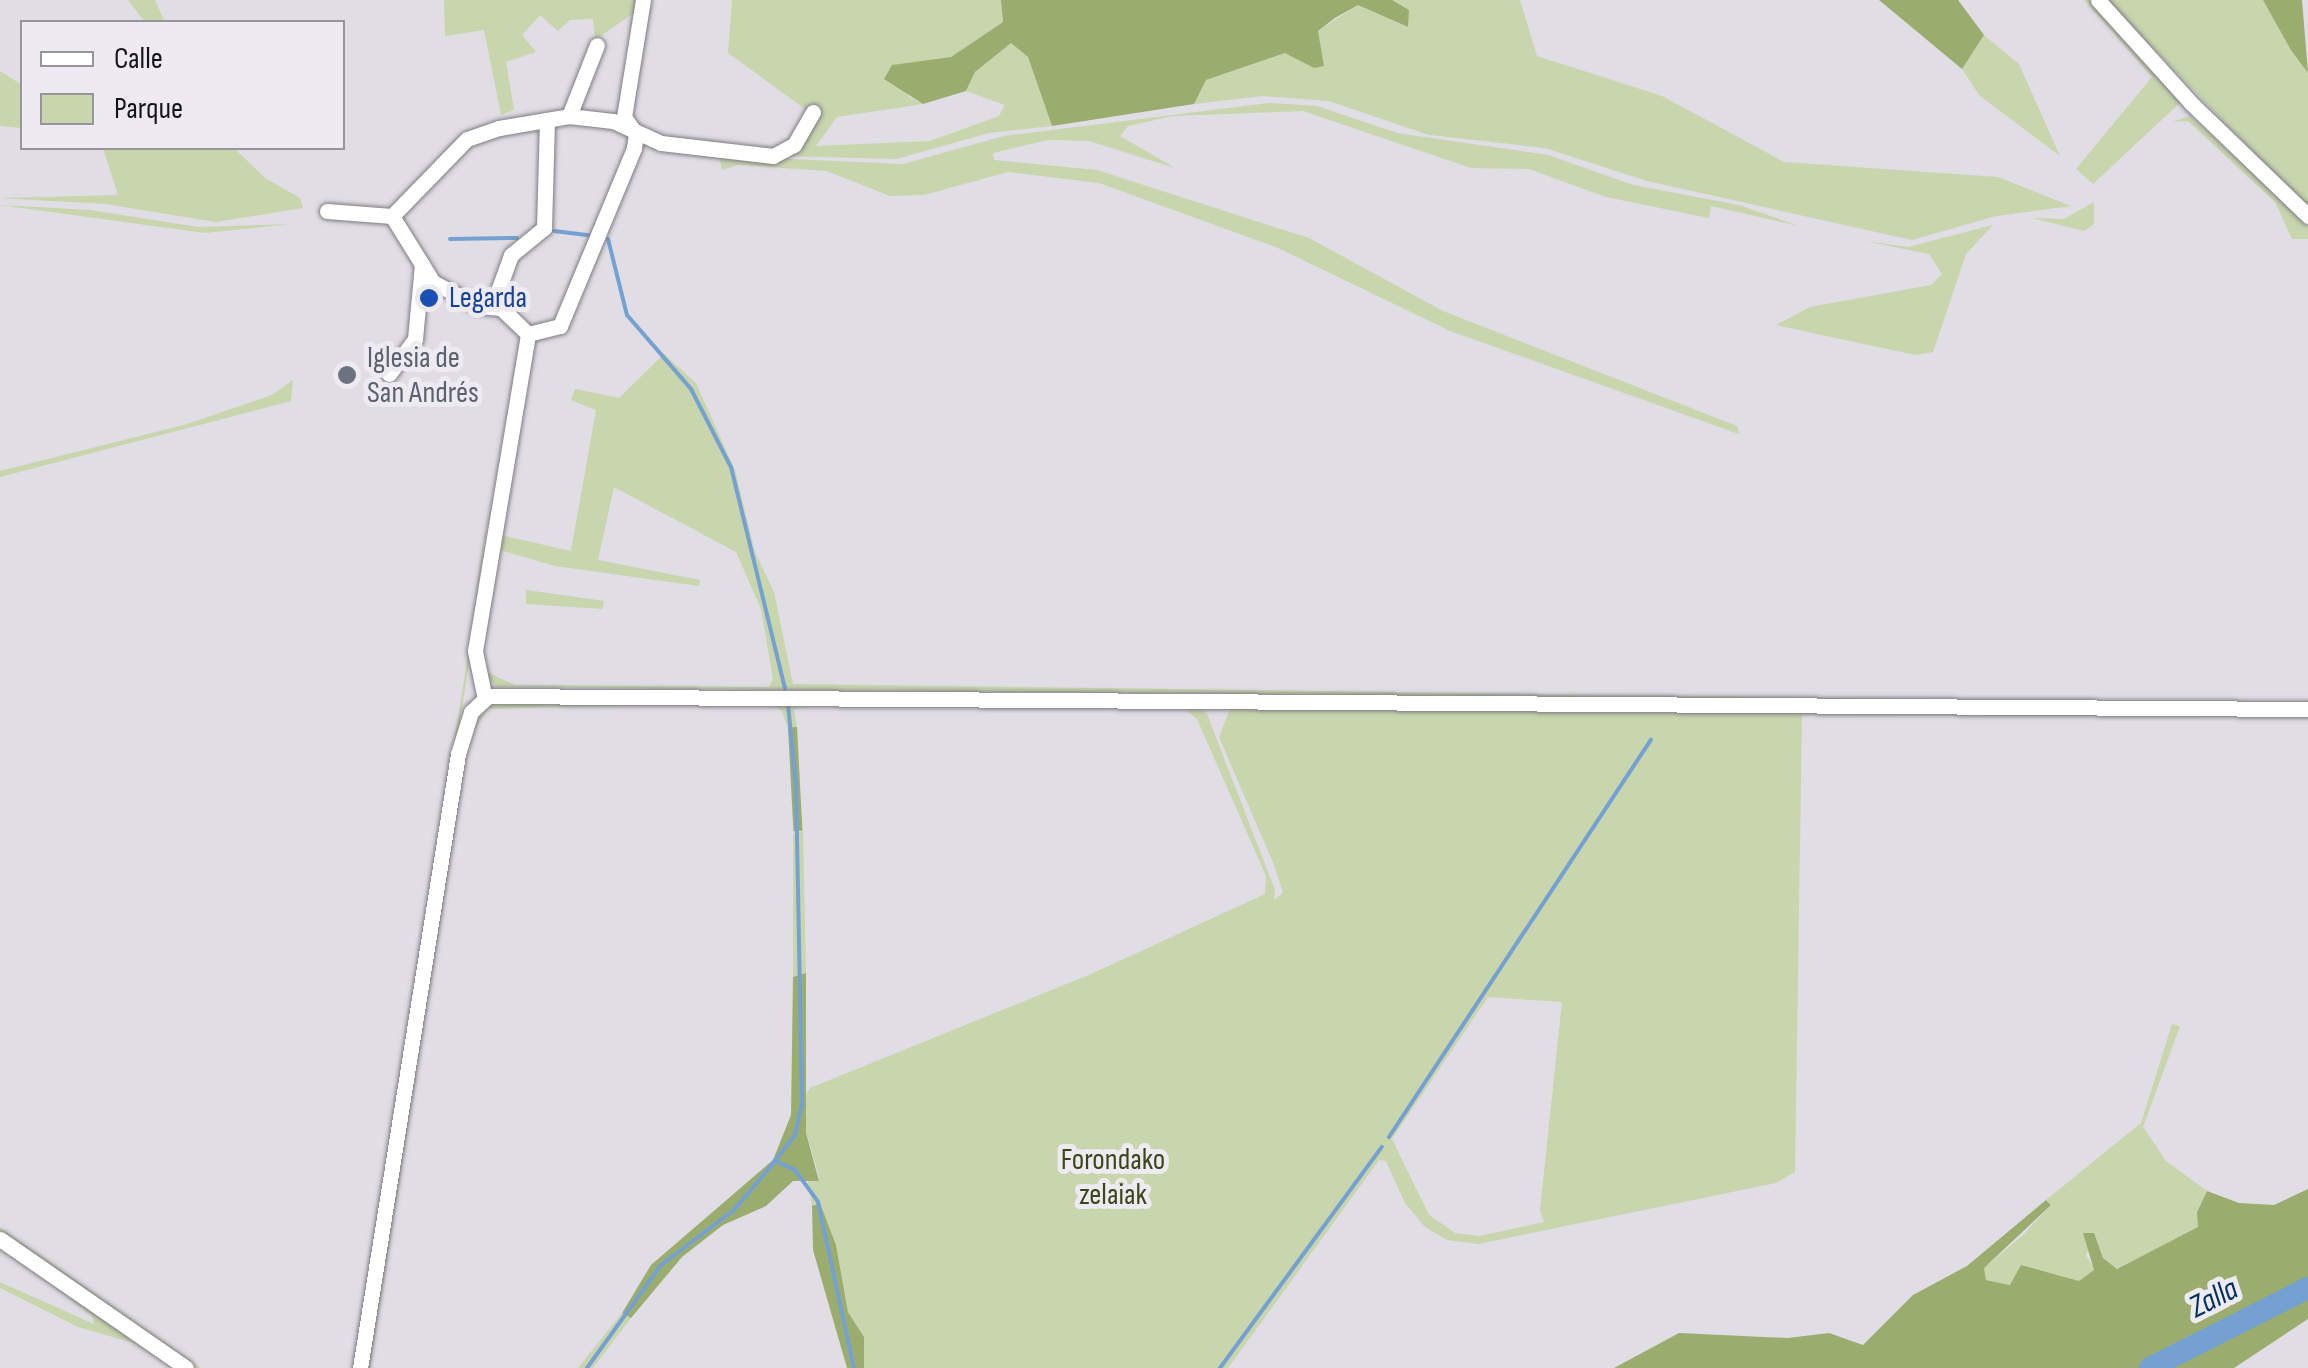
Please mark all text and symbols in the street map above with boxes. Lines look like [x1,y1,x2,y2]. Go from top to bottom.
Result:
legend [20,20,345,150]
text: Calle [114,41,163,77]
text: Parque [114,91,183,127]
place label: Legarda [449,280,527,316]
marker: Legarda [418,287,440,309]
place label: Iglesia de San Andrés [367,340,479,410]
marker: Iglesia de San Andrés [336,364,358,386]
park label: Forondako zelaiak [1061,1142,1165,1212]
water label: Zalla [2183,1271,2245,1327]

